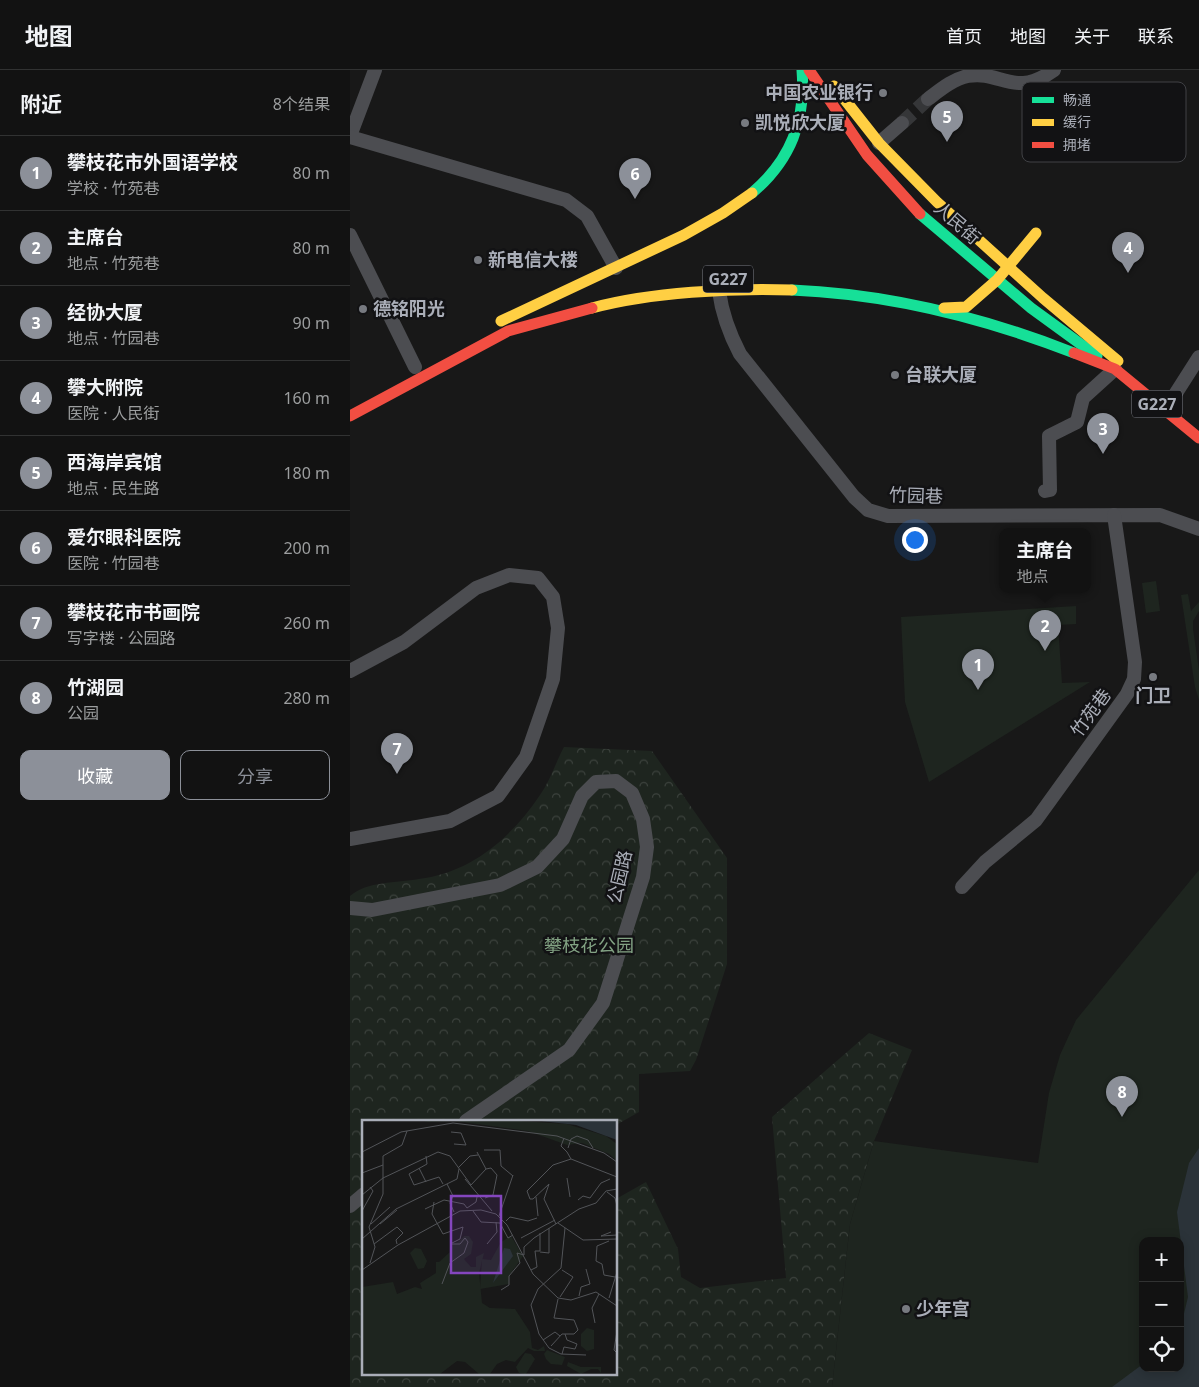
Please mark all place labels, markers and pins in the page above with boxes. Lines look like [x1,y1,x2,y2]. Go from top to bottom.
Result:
place label: 中国农业银行 [765,80,873,104]
marker: 中国农业银行 [877,87,889,99]
pin: 5 [931,101,963,142]
place label: 凯悦欣大厦 [755,110,845,134]
marker: 凯悦欣大厦 [739,117,751,129]
pin: 6 [619,158,651,199]
pin: 4 [1112,232,1144,273]
place label: 新电信大楼 [488,247,578,271]
marker: 新电信大楼 [472,254,484,266]
place label: 德铭阳光 [373,296,445,320]
marker: 德铭阳光 [357,303,369,315]
place label: 台联大厦 [905,362,977,386]
marker: 台联大厦 [889,369,901,381]
pin: 3 [1087,413,1119,454]
pin: 2 [1029,610,1061,651]
pin: 1 [962,649,994,690]
marker: 门卫 [1147,671,1159,683]
place label: 门卫 [1135,683,1171,707]
pin: 7 [381,733,413,774]
pin: 8 [1106,1076,1138,1117]
place label: 少年宫 [916,1296,970,1320]
marker: 少年宫 [900,1303,912,1315]

